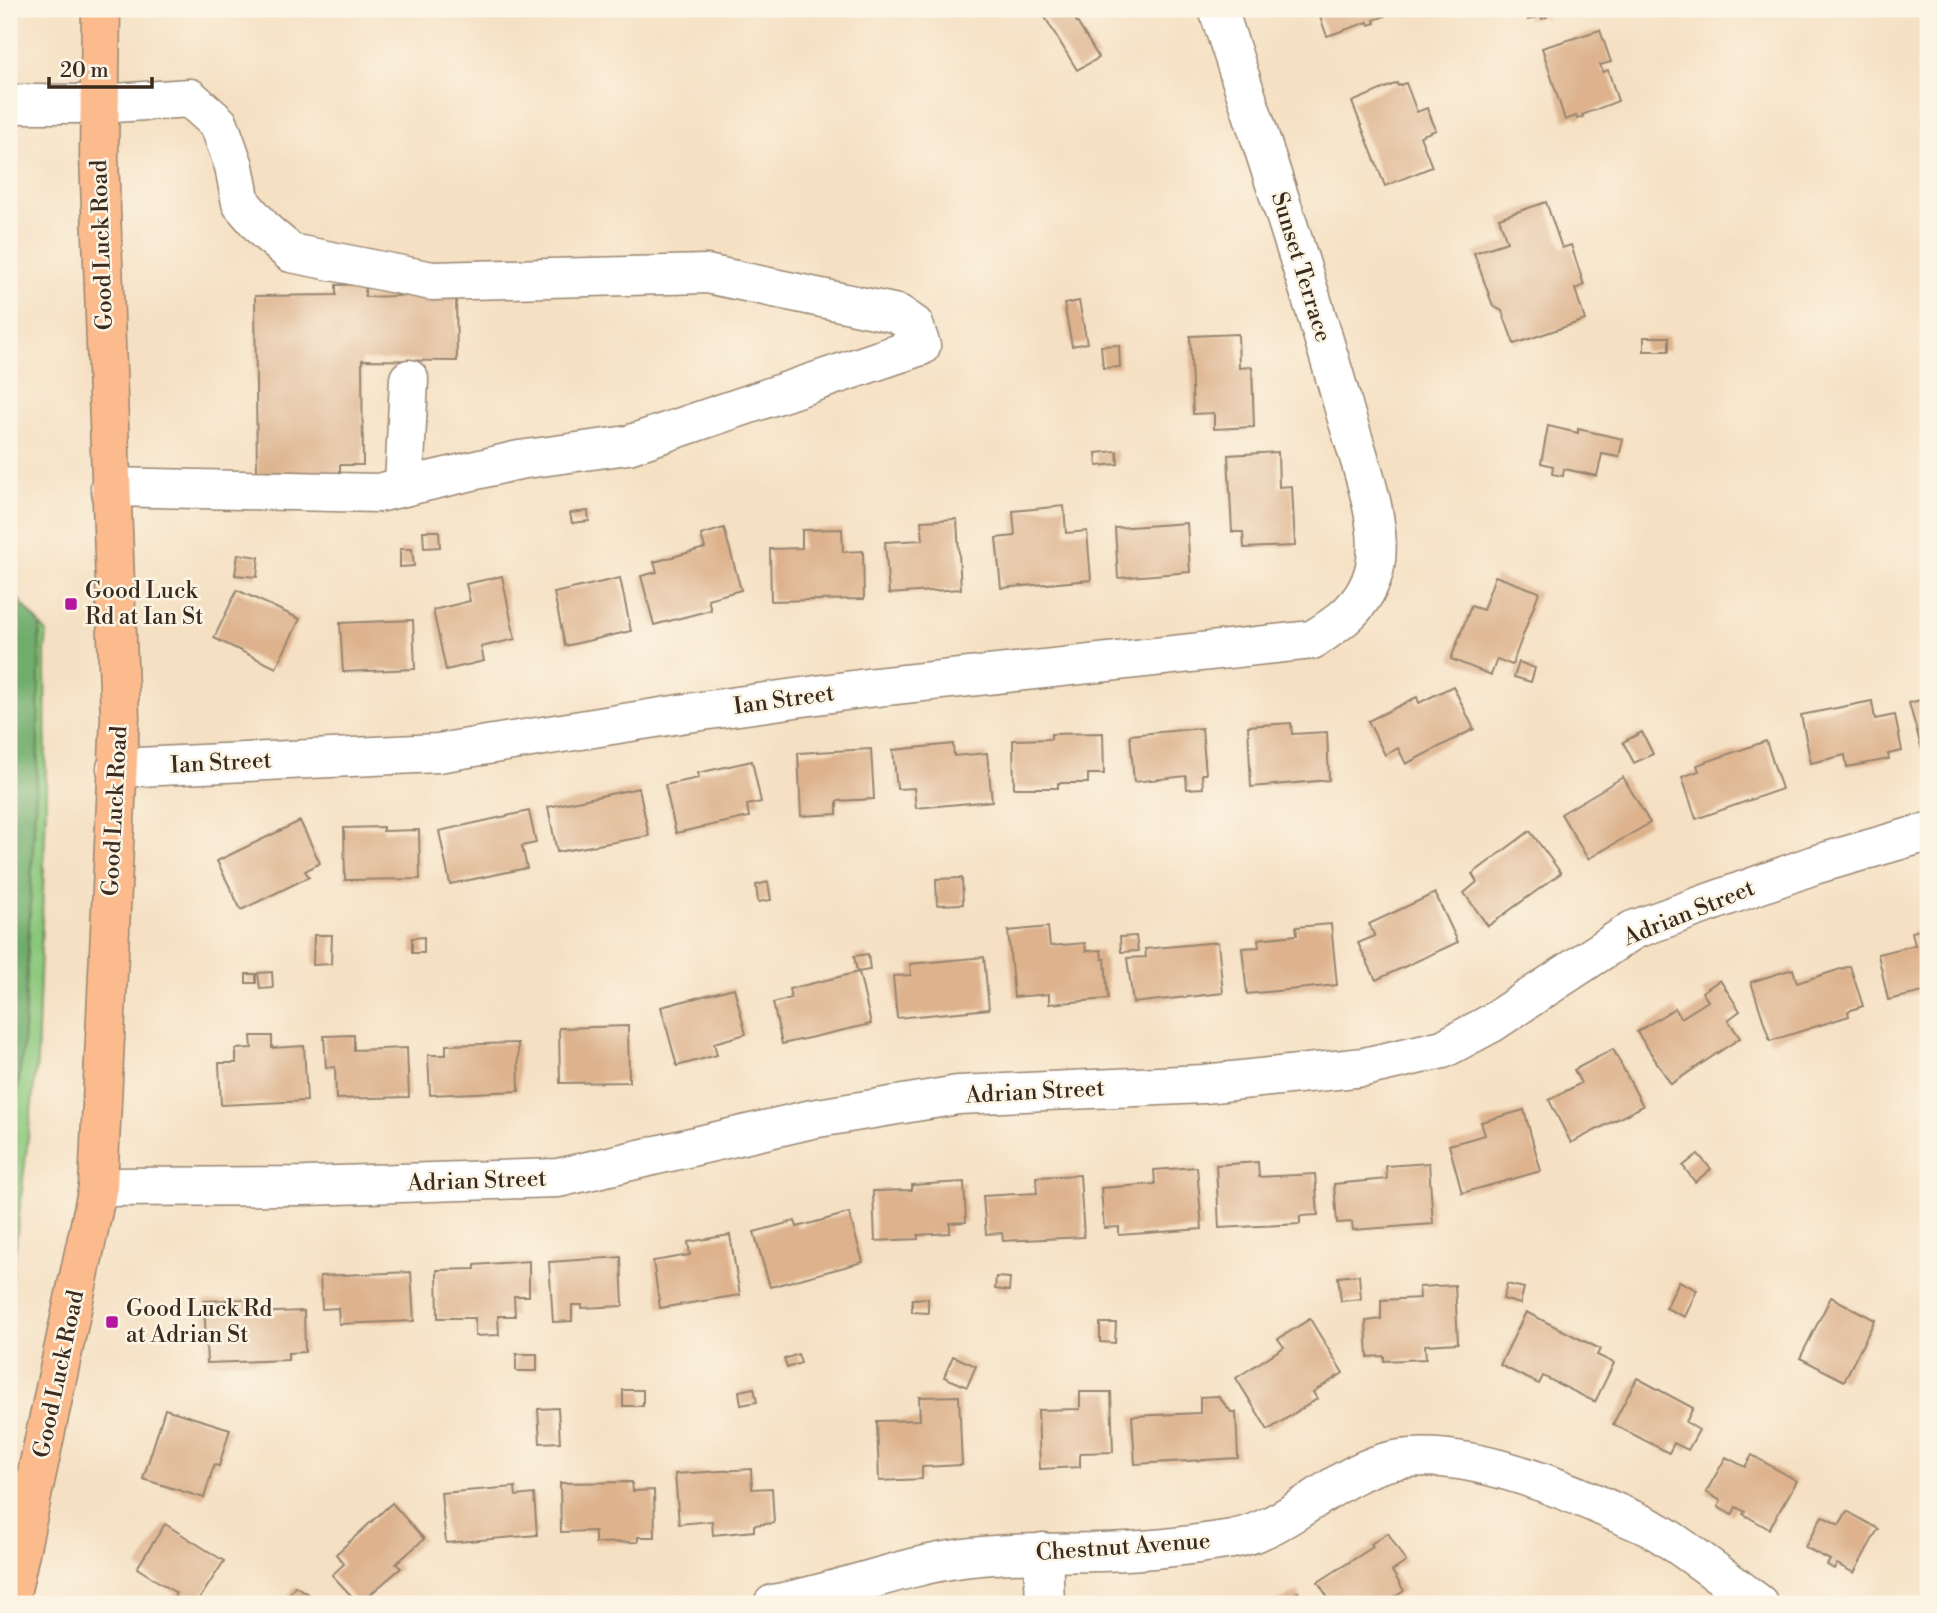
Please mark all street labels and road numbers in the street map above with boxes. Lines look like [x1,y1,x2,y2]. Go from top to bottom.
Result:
street label: Good Luck Road [85,159,119,331]
street label: Sunset Terrace [1265,189,1337,345]
street label: Ian Street [732,679,836,721]
street label: Good Luck Road [97,725,133,897]
street label: Ian Street [170,746,272,780]
street label: Adrian Street [1618,874,1759,952]
street label: Adrian Street [964,1074,1105,1110]
street label: Adrian Street [406,1165,547,1197]
street label: Good Luck Road [28,1288,90,1460]
street label: Chestnut Avenue [1035,1527,1211,1567]

